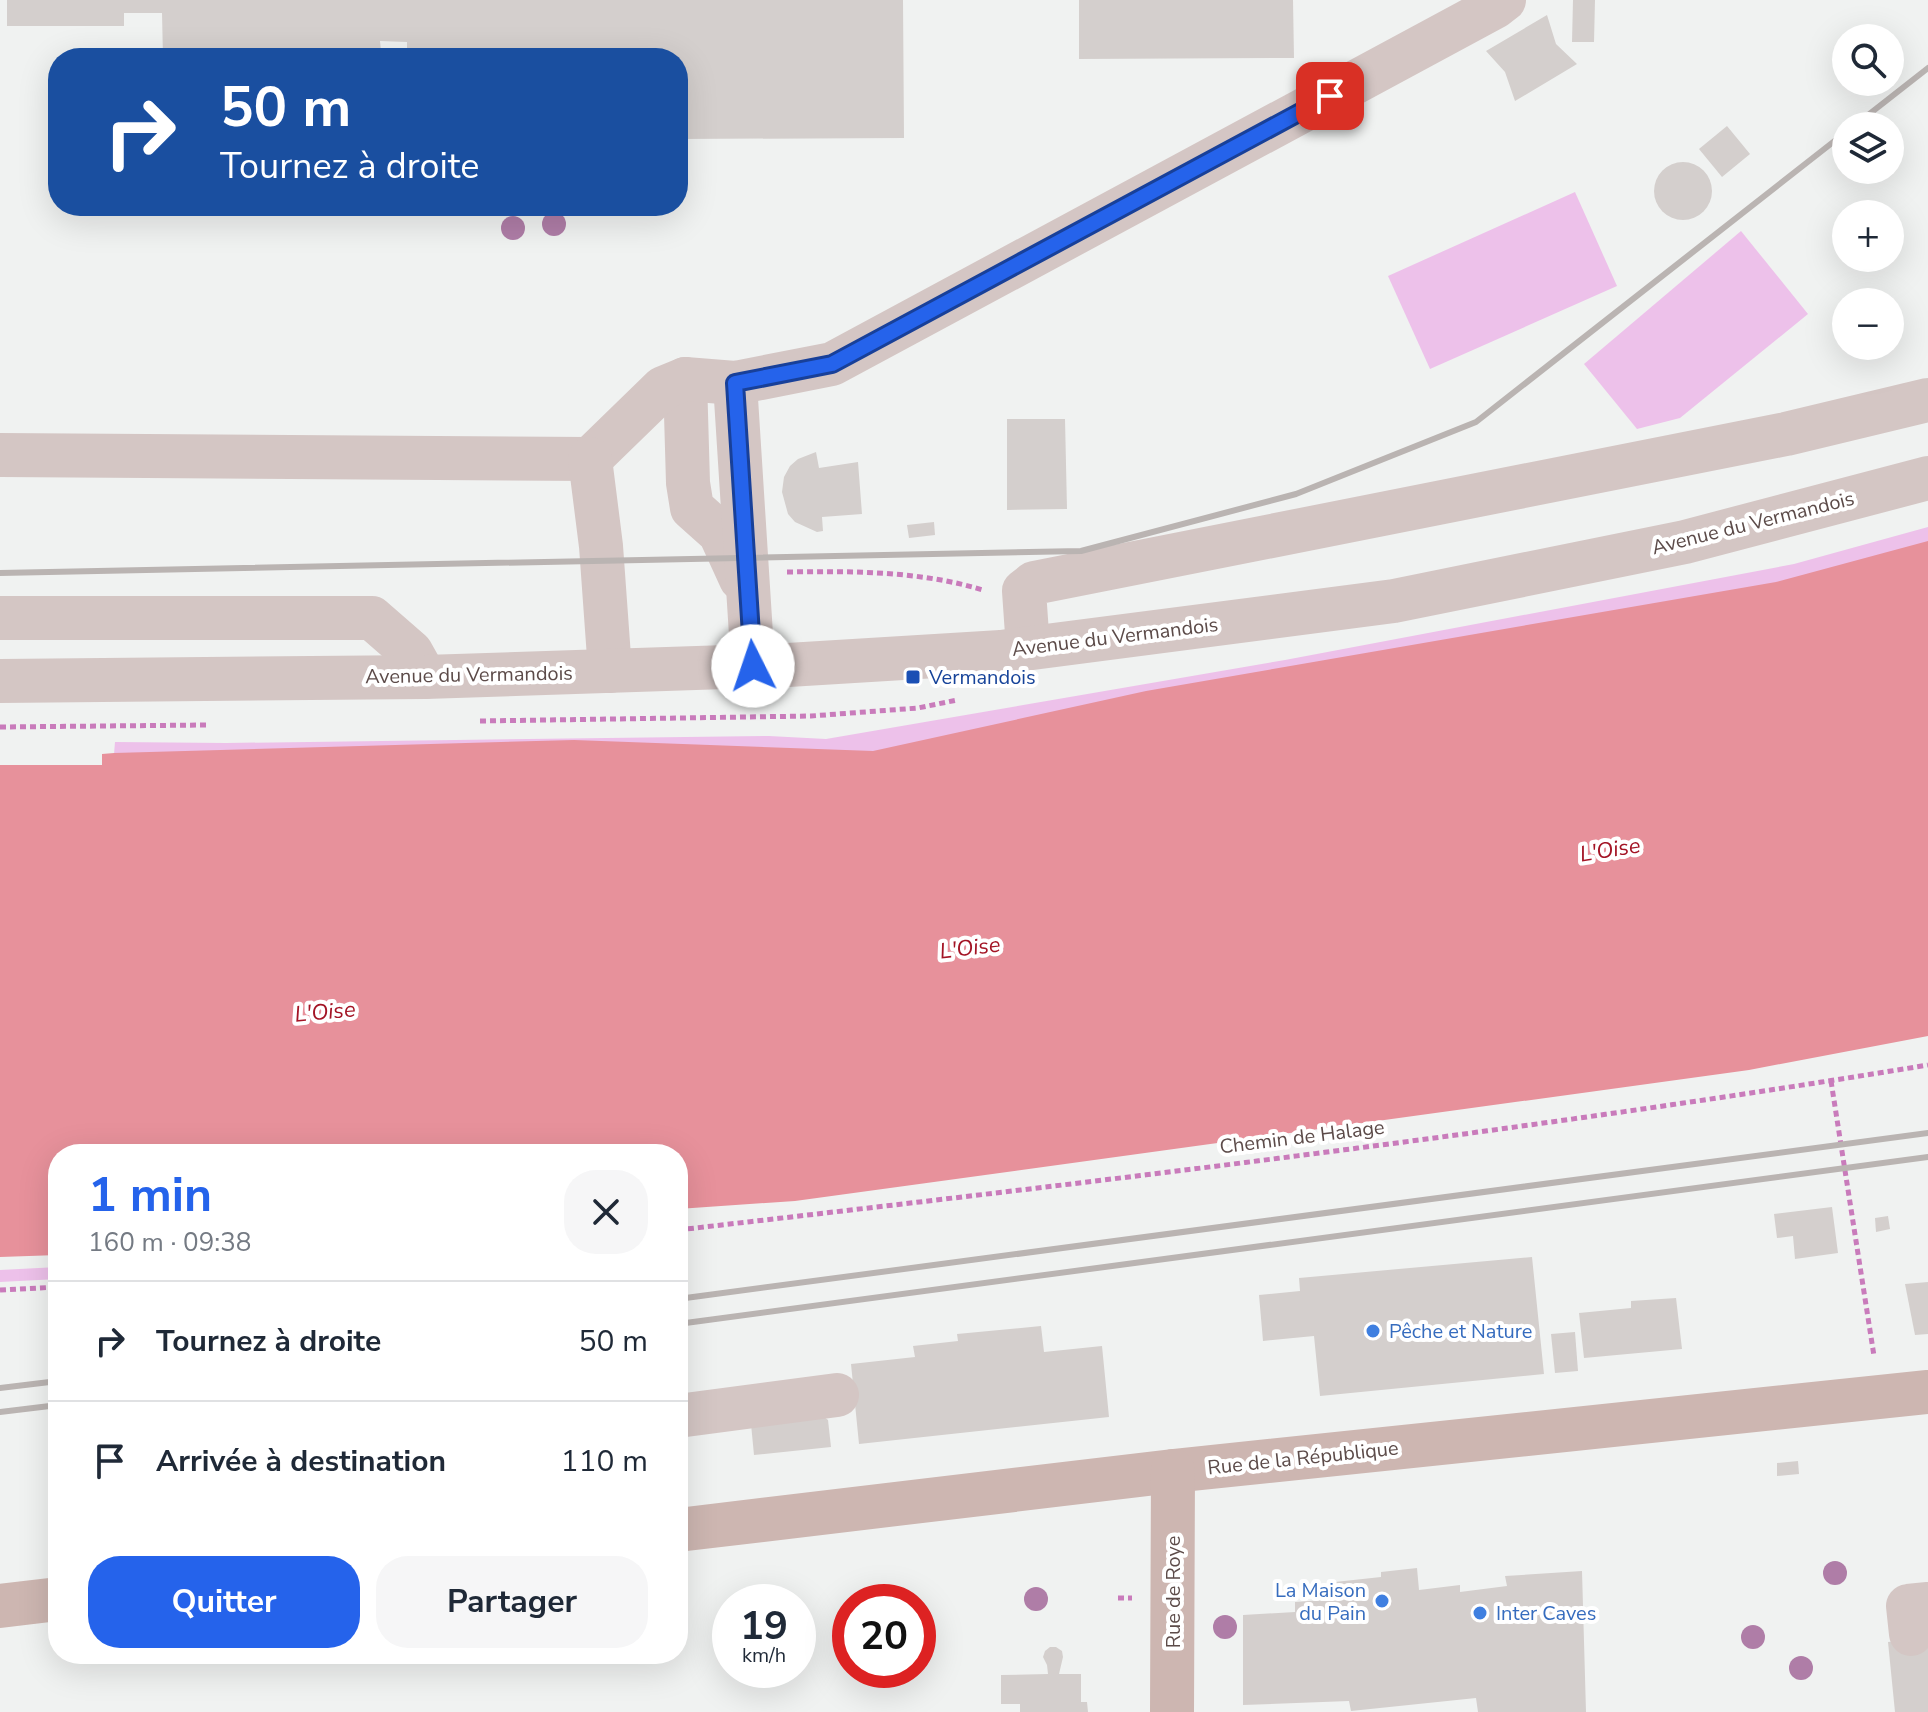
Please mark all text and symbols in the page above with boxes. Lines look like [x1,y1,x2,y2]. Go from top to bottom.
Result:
map controls [1832,24,1904,360]
button: search [1832,24,1904,96]
pin [1296,62,1364,130]
text: 50 m [220,69,351,146]
icon: arrive [1308,74,1352,118]
icon: right [88,80,192,184]
button: layers [1832,112,1904,184]
text: Tournez à droite [220,142,479,191]
button: + [1832,200,1904,272]
button: − [1832,288,1904,360]
street label: Avenue du Vermandois [1649,485,1857,561]
street label: Avenue du Vermandois [1010,611,1220,663]
position arrow [711,624,795,708]
street label: Avenue du Vermandois [365,660,573,690]
place label: Vermandois [928,664,1036,691]
marker: Vermandois [904,668,922,686]
water label: L'Oise [1577,830,1643,870]
water label: L'Oise [938,929,1002,967]
water label: L'Oise [293,994,357,1030]
street label: Chemin de Halage [1218,1113,1386,1161]
text: 1 min [88,1162,212,1228]
button: close [564,1170,648,1254]
text: 160 m · 09:38 [88,1225,251,1260]
place label: Pêche et Nature [1389,1318,1532,1345]
icon: right [88,1319,132,1363]
text: Tournez à droite [156,1321,381,1362]
text: 50 m [579,1321,648,1362]
marker: Pêche et Nature [1364,1322,1382,1340]
street label: Rue de la République [1206,1435,1400,1481]
icon: arrive [88,1439,132,1483]
text: Arrivée à destination [156,1441,446,1482]
text: 110 m [561,1441,648,1482]
street label: Rue de Roye [1160,1536,1187,1648]
button: Quitter [88,1556,360,1648]
button: Partager [376,1556,648,1648]
place label: La Maison du Pain [1275,1577,1366,1627]
speed limit sign: 20 [832,1584,936,1688]
marker: La Maison du Pain [1373,1592,1391,1610]
text: 19 [740,1599,788,1653]
place label: Inter Caves [1496,1600,1596,1627]
marker: Inter Caves [1471,1604,1489,1622]
text: km/h [742,1642,786,1669]

